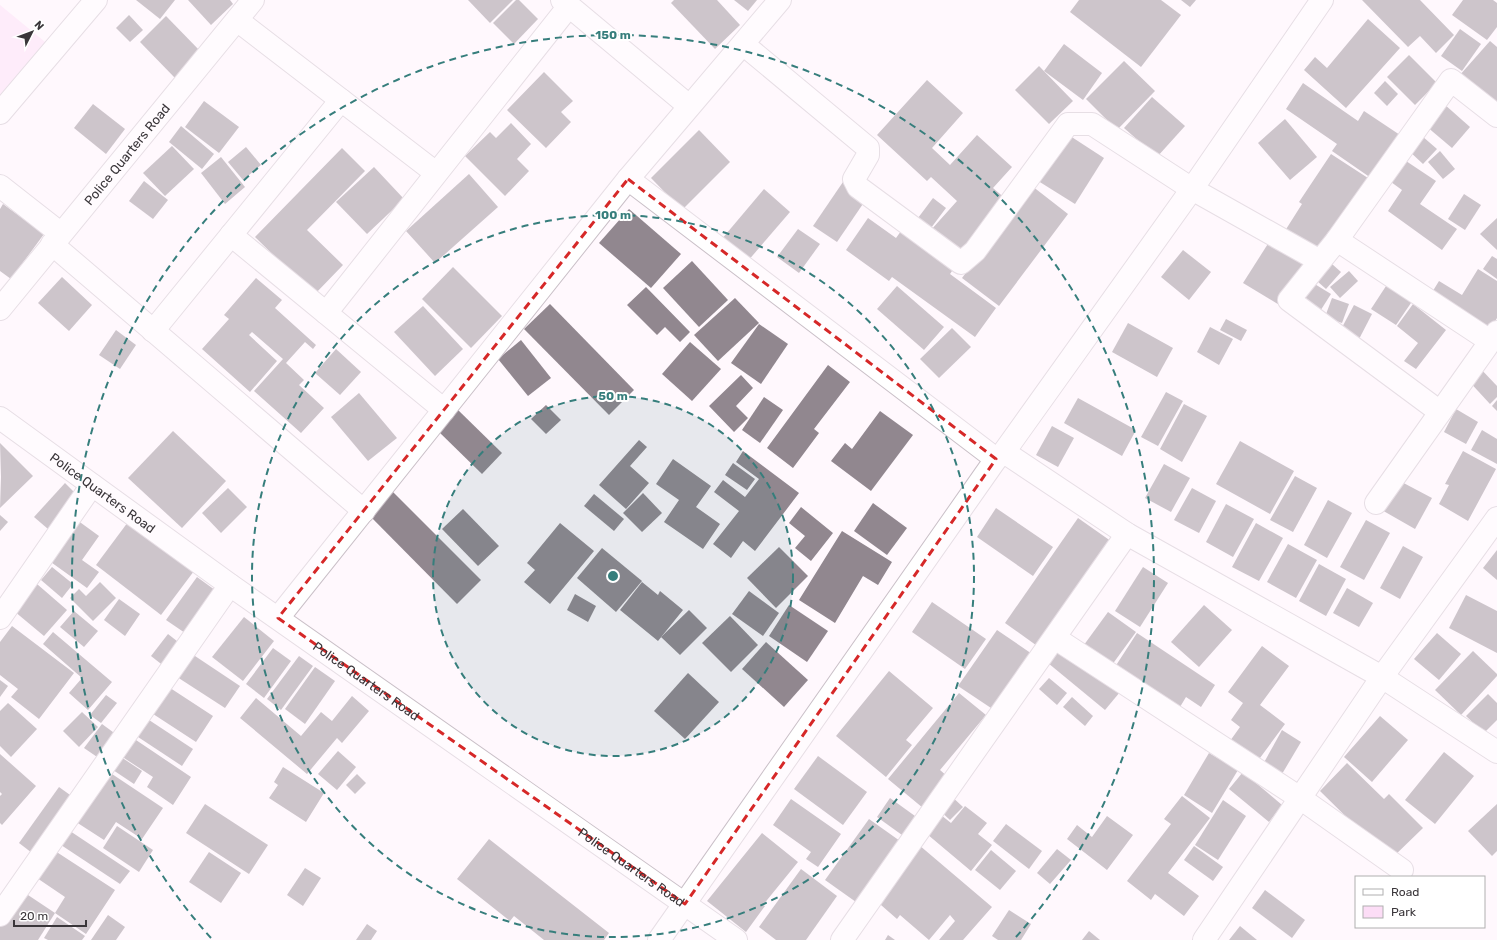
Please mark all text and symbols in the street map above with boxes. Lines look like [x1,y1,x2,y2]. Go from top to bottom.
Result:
north arrow [12,12,52,52]
text: N [32,18,47,33]
text: 150 m [595,28,631,42]
street label: Police Quarters Road [81,101,173,208]
text: 100 m [595,208,631,222]
text: 50 m [598,389,628,403]
street label: Police Quarters Road [47,449,158,536]
centre of rings [606,569,620,583]
street label: Police Quarters Road [310,638,423,723]
street label: Police Quarters Road [576,824,688,909]
legend [1355,876,1485,928]
text: Road [1391,885,1419,899]
scale bar [14,902,86,928]
text: Park [1391,905,1417,919]
text: 20 m [20,909,48,923]

